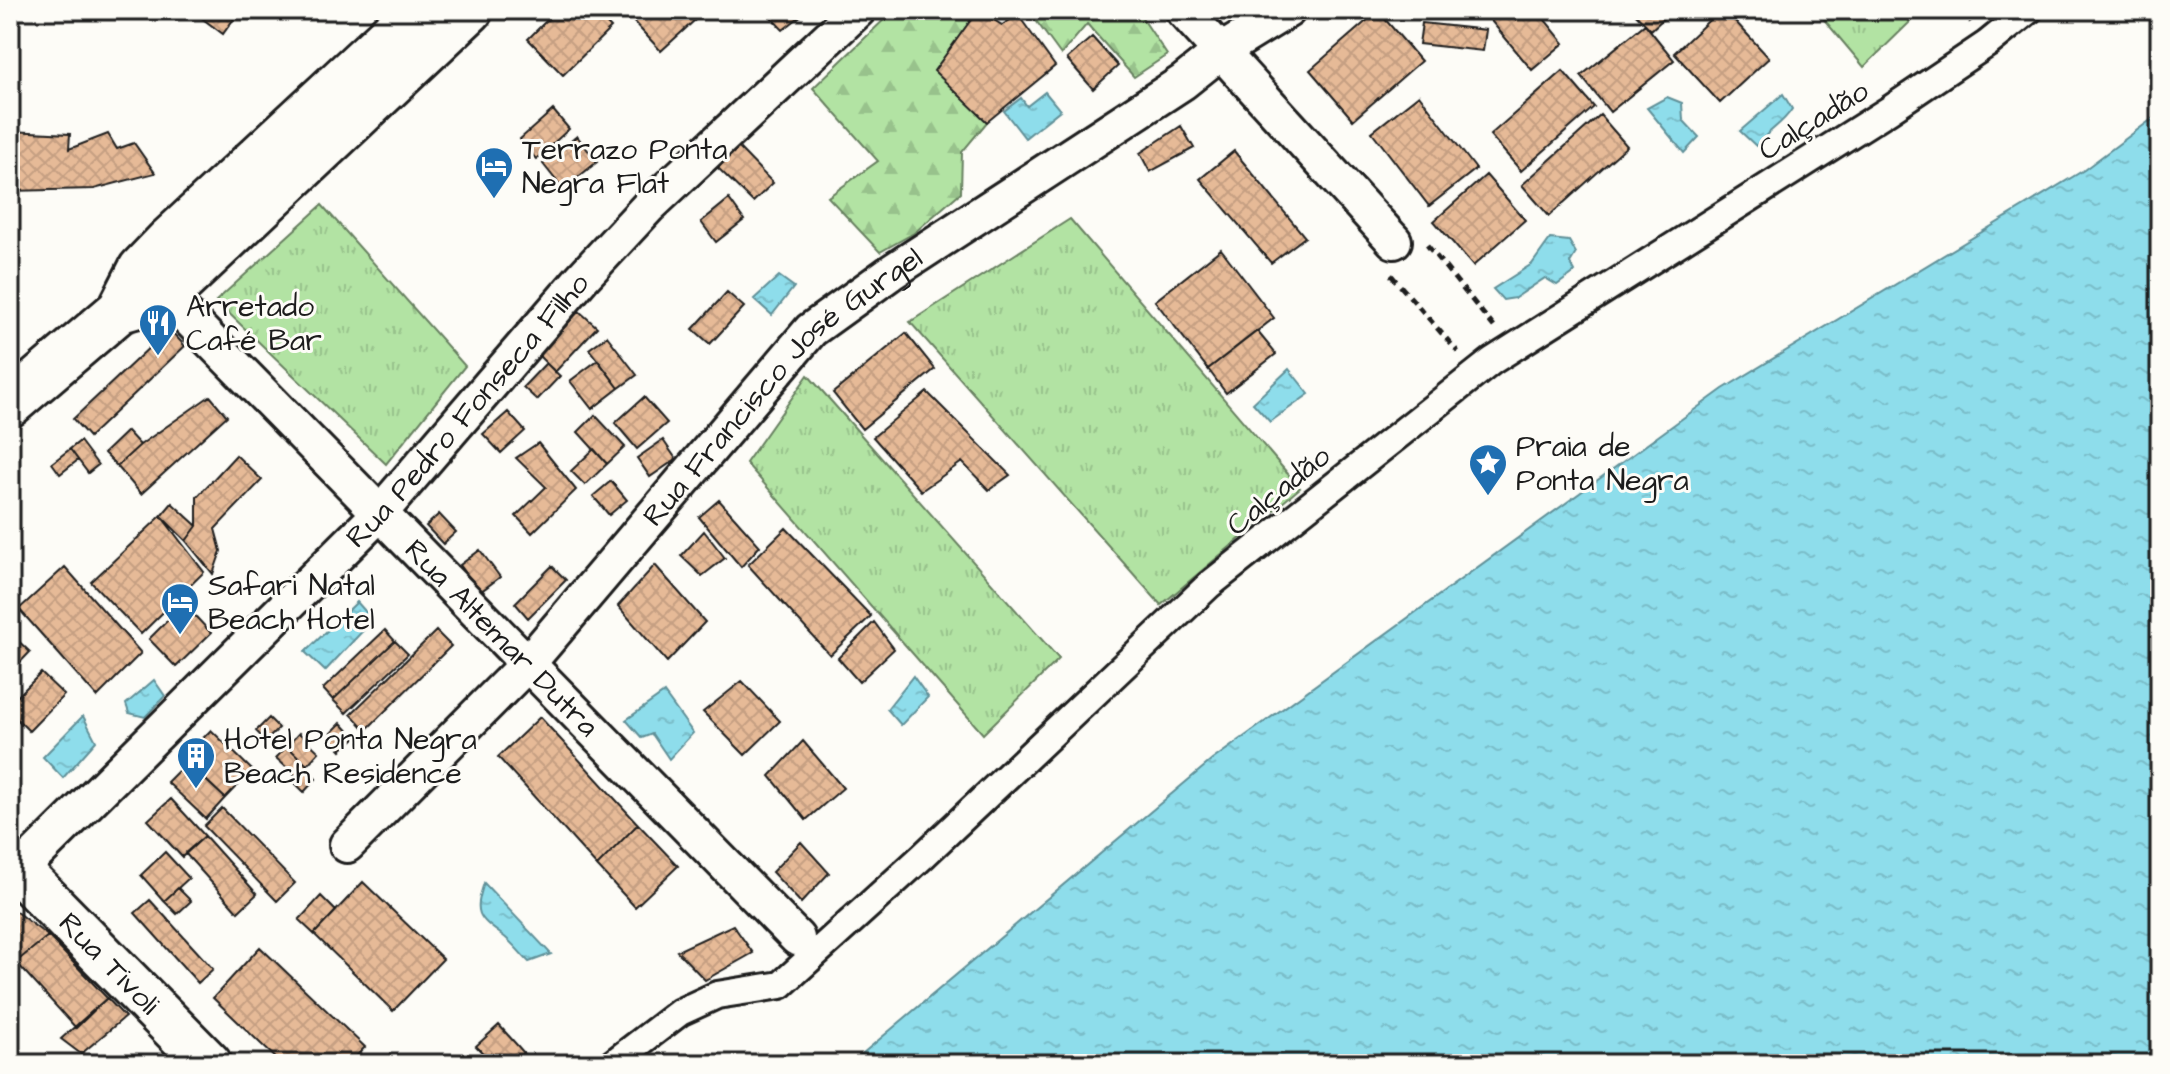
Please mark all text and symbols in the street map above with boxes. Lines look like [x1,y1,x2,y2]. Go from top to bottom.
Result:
street label: Calçadão [1750,70,1877,171]
place label: Terrazo Ponta Negra Flat [522,129,727,206]
hotel icon: Terrazo Ponta Negra Flat [473,145,515,200]
street label: Rua Francisco José Gurgel [633,237,931,536]
street label: Rua Pedro Fonseca Filho [337,264,599,558]
place label: Arretado Café Bar [186,286,322,362]
restaurant icon: Arretado Café Bar [137,302,179,357]
place label: Praia de Ponta Negra [1516,426,1689,503]
street label: Calçadão [1218,436,1340,546]
place icon: Praia de Ponta Negra [1467,442,1509,497]
street label: Rua Altemar Dutra [395,530,608,747]
place label: Safari Natal Beach Hotel [208,565,375,641]
hotel icon: Safari Natal Beach Hotel [159,581,201,636]
place label: Hotel Ponta Negra Beach Residence [224,719,477,795]
building icon: Hotel Ponta Negra Beach Residence [175,735,217,790]
street label: Rua Tivoli [49,903,169,1025]

